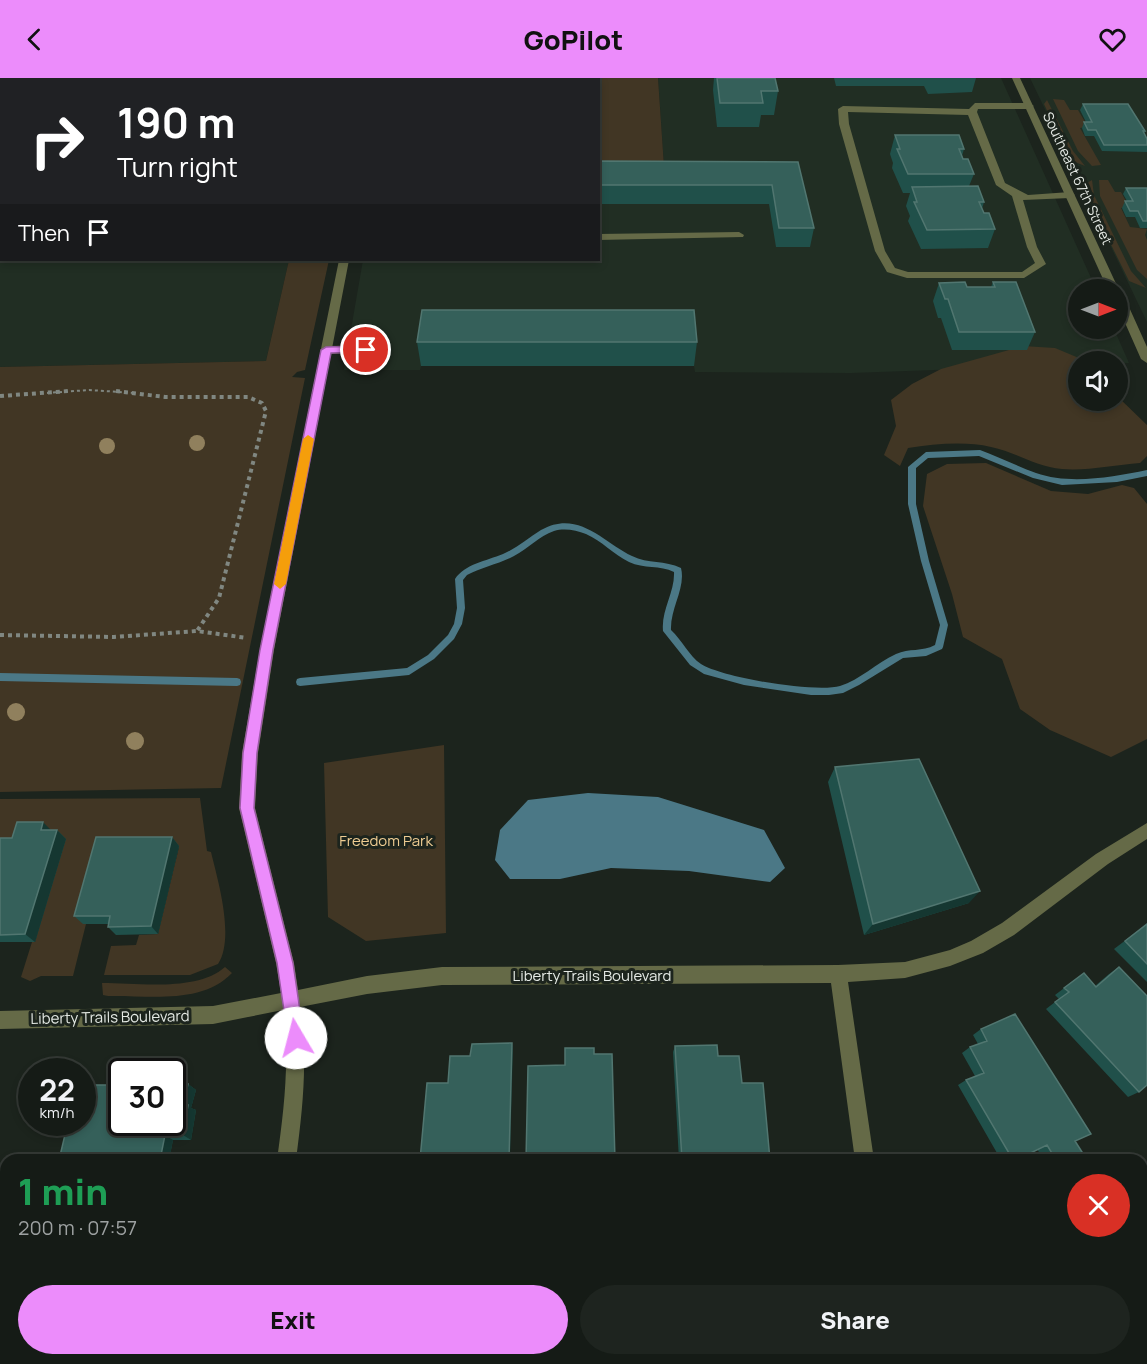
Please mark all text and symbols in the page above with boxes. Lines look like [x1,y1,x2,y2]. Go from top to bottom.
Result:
text: GoPilot [524,21,623,58]
icon: back [18,23,51,56]
icon: heart [1096,23,1129,56]
text: 190 m [117,93,235,151]
icon: right [18,102,96,180]
street label: Southeast 67th Street [1039,109,1117,248]
text: Turn right [117,148,238,185]
icon: arrive [82,216,115,249]
text: Then [18,218,70,248]
north arrow [1068,279,1128,339]
map controls [1068,279,1128,411]
pin [340,324,391,375]
icon: arrive [349,333,382,366]
button: sound [1068,351,1128,411]
park label: Freedom Park [339,830,433,851]
street label: Liberty Trails Boulevard [512,965,672,986]
street label: Liberty Trails Boulevard [30,1005,190,1029]
position arrow [264,1006,328,1070]
speed limit sign: 30 [108,1058,186,1136]
text: 22 [39,1069,75,1110]
text: km/h [40,1102,74,1123]
text: 1 min [18,1167,108,1216]
button: close [1067,1174,1130,1237]
text: 200 m · 07:57 [18,1214,137,1241]
button: Exit [18,1285,568,1354]
button: Share [580,1285,1130,1354]

